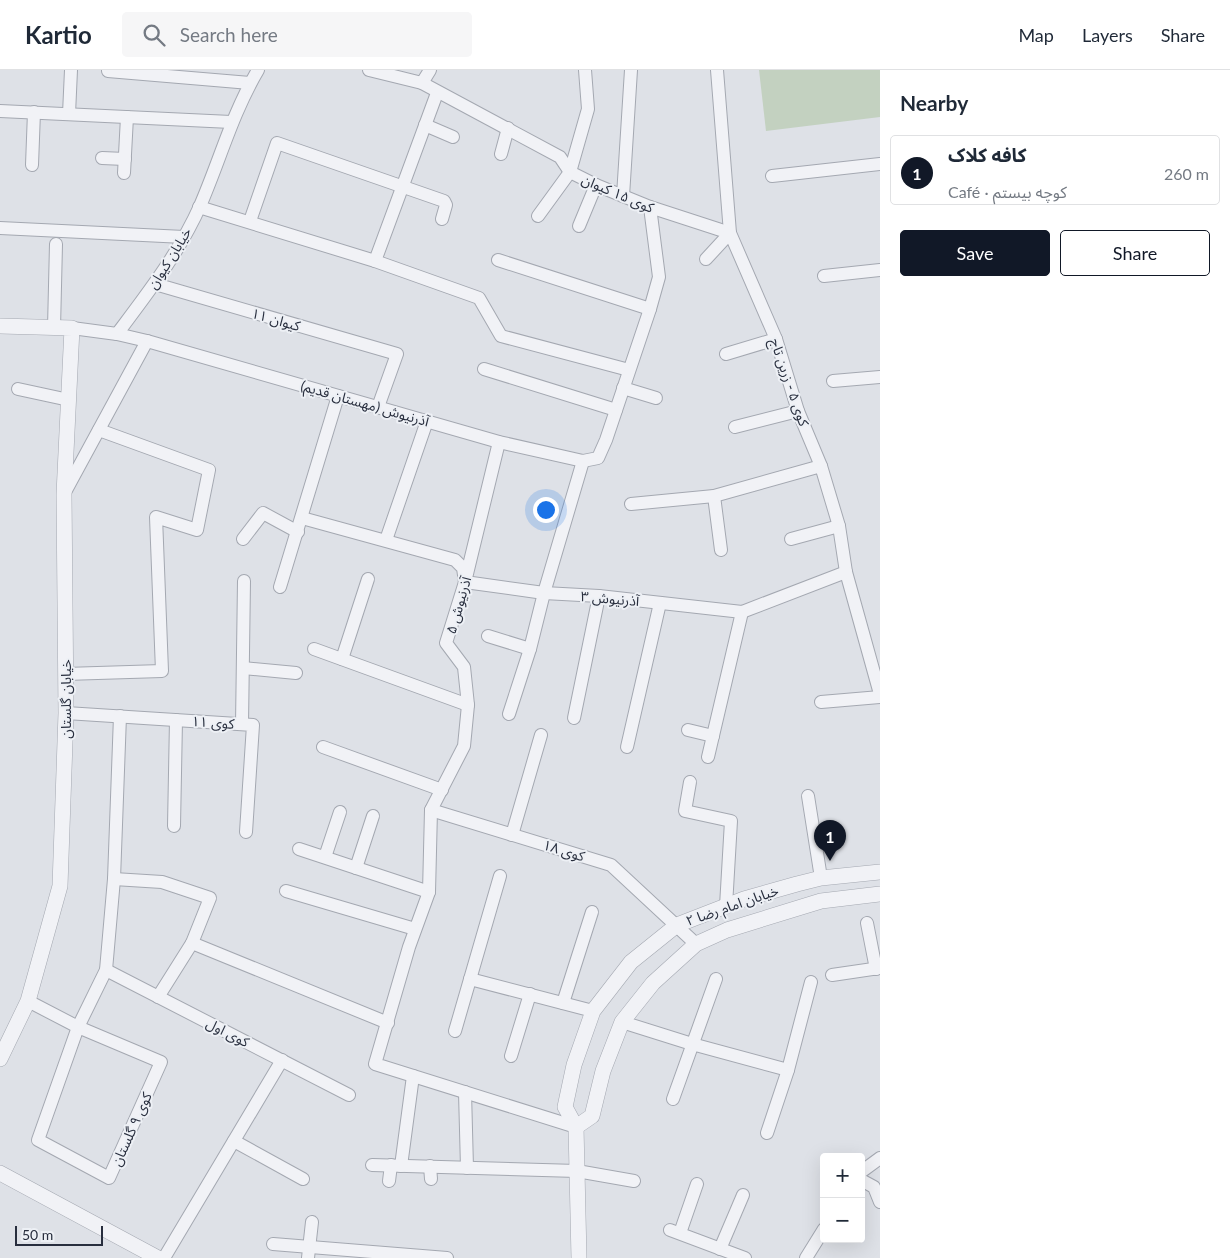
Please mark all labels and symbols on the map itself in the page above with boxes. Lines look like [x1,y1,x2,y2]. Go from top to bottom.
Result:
street label: کوی ۱۵ کیوان [579,170,657,217]
street label: خیابان کیوان [143,224,195,292]
street label: کیوان ۱۱ [249,304,303,335]
street label: کوی ۵ - زرین تاج [764,336,813,429]
street label: آذرنیوش (مهستان قدیم) [298,377,432,433]
your location [533,497,559,523]
street label: آذرنیوش ۵ [442,574,475,636]
street label: آذرنیوش ۳ [580,587,641,610]
street label: خیابان گلستان [57,659,75,739]
street label: کوی ۱۱ [191,712,235,733]
pin: 1 [814,820,846,861]
street label: کوی ۱۸ [541,836,587,865]
street label: خیابان امام رضا ۲ [684,881,781,932]
street label: کوی اول [203,1014,253,1051]
street label: کوی ۹ گلستان [107,1089,156,1169]
scale bar [15,1223,102,1246]

